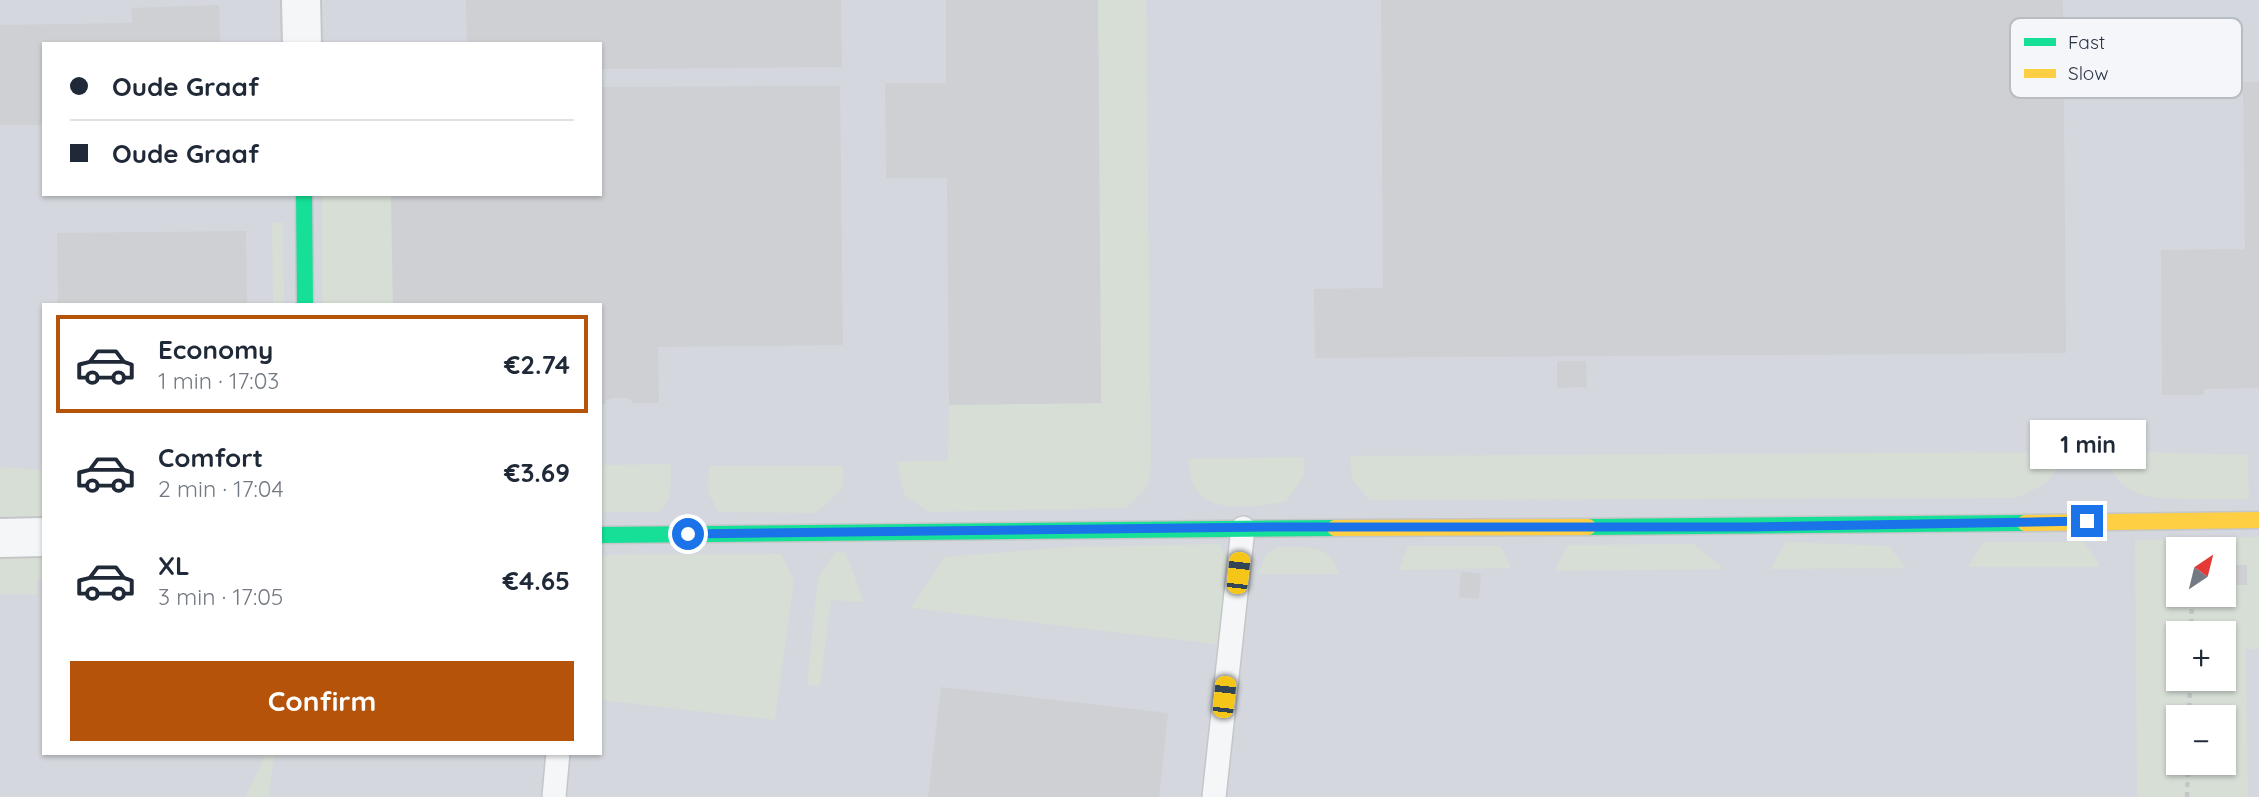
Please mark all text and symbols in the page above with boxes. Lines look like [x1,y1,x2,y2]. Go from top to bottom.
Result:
legend [2010,18,2242,98]
text: Fast [2068,30,2105,54]
text: Slow [2068,61,2109,85]
text: Oude Graaf [112,70,259,103]
text: Oude Graaf [112,137,259,170]
icon: car [74,333,137,396]
text: Economy [158,333,273,366]
text: €2.74 [504,348,570,381]
text: 1 min · 17:03 [158,366,279,395]
callout: 1 min [2029,420,2145,468]
text: 1 min [2060,430,2116,459]
icon: car [74,441,137,504]
text: Comfort [158,441,263,474]
text: €3.69 [504,456,570,489]
text: 2 min · 17:04 [158,474,284,503]
route end [2071,505,2103,537]
route start [672,518,704,550]
north arrow [2166,537,2236,607]
map controls [2166,537,2236,775]
icon: car [74,549,137,612]
text: XL [158,549,190,582]
car [1226,551,1251,595]
text: €4.65 [503,564,570,597]
text: 3 min · 17:05 [158,582,283,611]
button: + [2166,621,2236,691]
button: Confirm [70,661,574,741]
car [1212,675,1237,719]
button: − [2166,705,2236,775]

